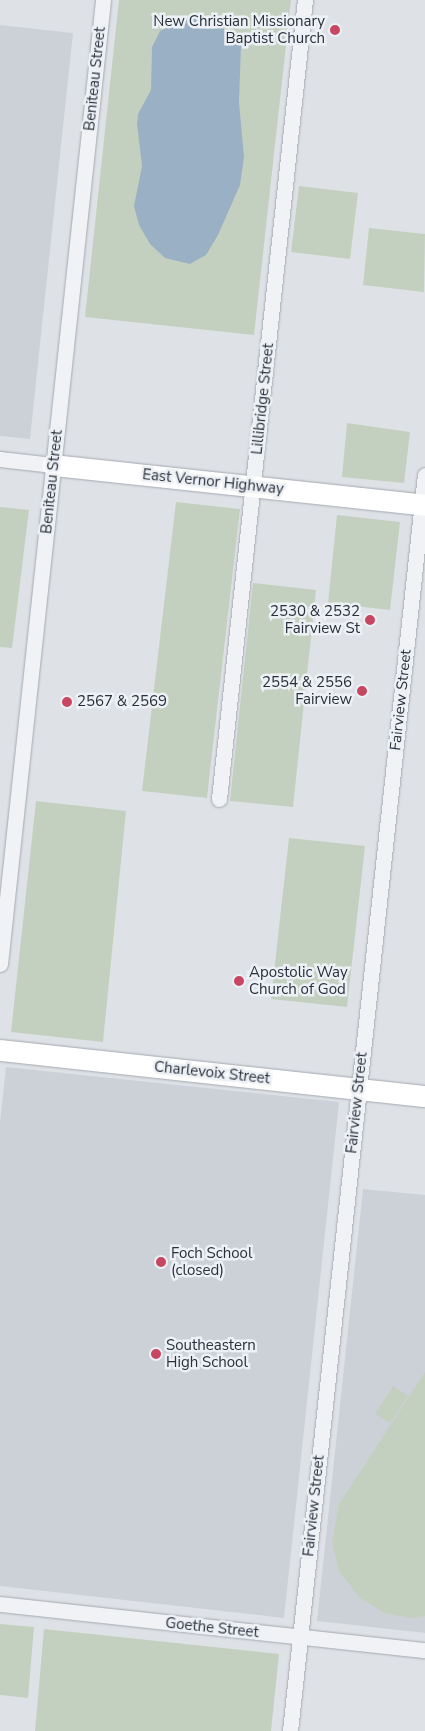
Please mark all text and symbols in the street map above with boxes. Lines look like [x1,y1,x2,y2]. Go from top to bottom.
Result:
place label: New Christian Missionary Baptist Church [153,12,325,47]
marker: New Christian Missionary Baptist Church [329,24,341,36]
street label: Beniteau Street [81,26,109,132]
street label: Lillibridge Street [248,342,278,456]
street label: Beniteau Street [38,429,66,535]
street label: East Vernor Highway [142,466,284,498]
place label: 2530 & 2532 Fairview St [270,602,360,637]
marker: 2530 & 2532 Fairview St [364,614,376,626]
street label: Fairview Street [387,649,415,751]
place label: 2554 & 2556 Fairview [262,673,352,708]
marker: 2554 & 2556 Fairview [356,685,368,697]
place label: 2567 & 2569 [77,693,167,711]
marker: 2567 & 2569 [61,696,73,708]
place label: Apostolic Way Church of God [249,963,348,998]
marker: Apostolic Way Church of God [233,975,245,987]
street label: Fairview Street [343,1052,371,1154]
street label: Charlevoix Street [153,1058,271,1088]
place label: Foch School (closed) [171,1244,252,1279]
marker: Foch School (closed) [155,1256,167,1268]
place label: Southeastern High School [166,1336,256,1371]
marker: Southeastern High School [150,1348,162,1360]
street label: Fairview Street [300,1455,328,1557]
street label: Goethe Street [164,1614,260,1642]

